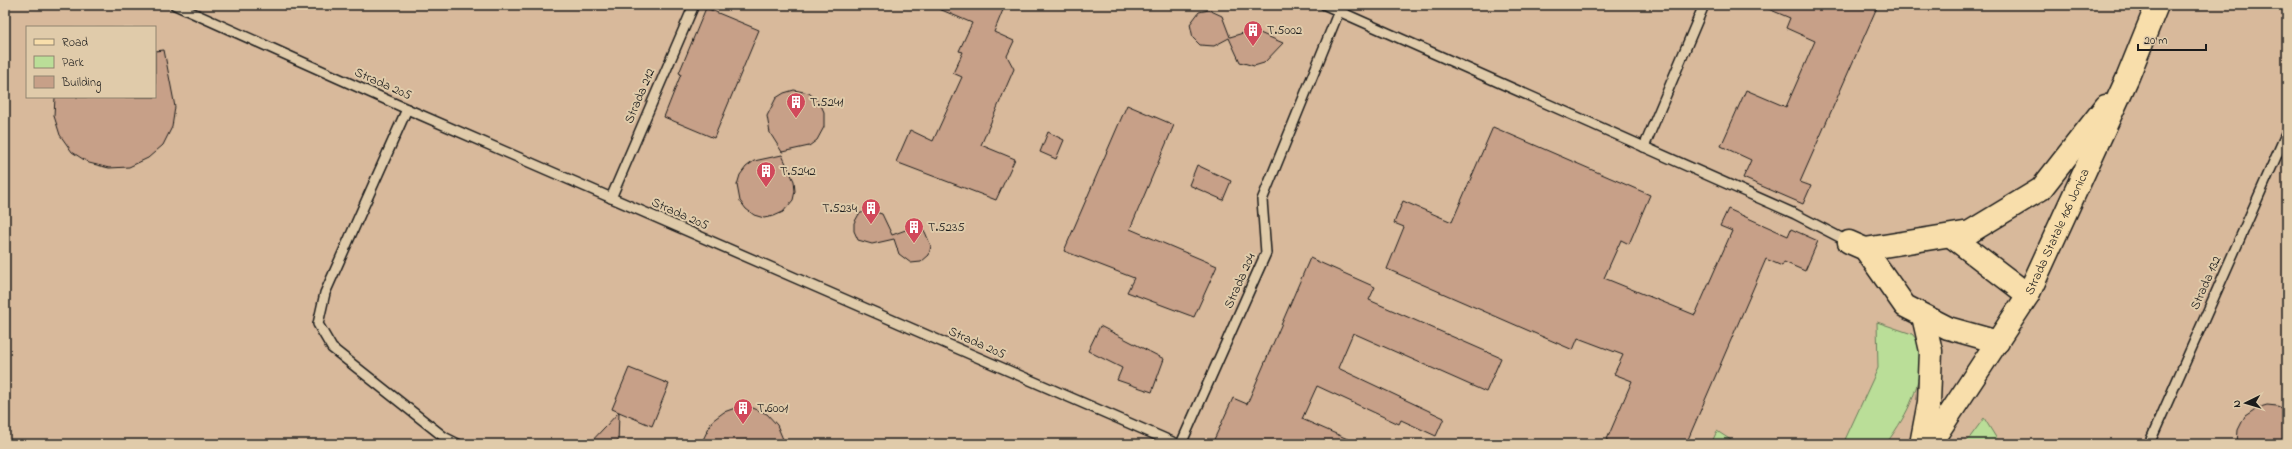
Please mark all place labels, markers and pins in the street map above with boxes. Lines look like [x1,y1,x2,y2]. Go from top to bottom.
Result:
building icon: T.5002 [1242,19,1264,47]
place label: T.5002 [1267,21,1303,40]
building icon: T.5241 [785,91,807,119]
place label: T.5241 [810,93,844,112]
building icon: T.5242 [755,160,777,188]
place label: T.5242 [780,162,816,181]
building icon: T.5234 [860,197,882,225]
place label: T.5234 [822,199,858,218]
building icon: T.5235 [903,216,925,244]
place label: T.5235 [928,218,965,237]
building icon: T.6001 [732,397,754,425]
place label: T.6001 [757,399,788,418]

